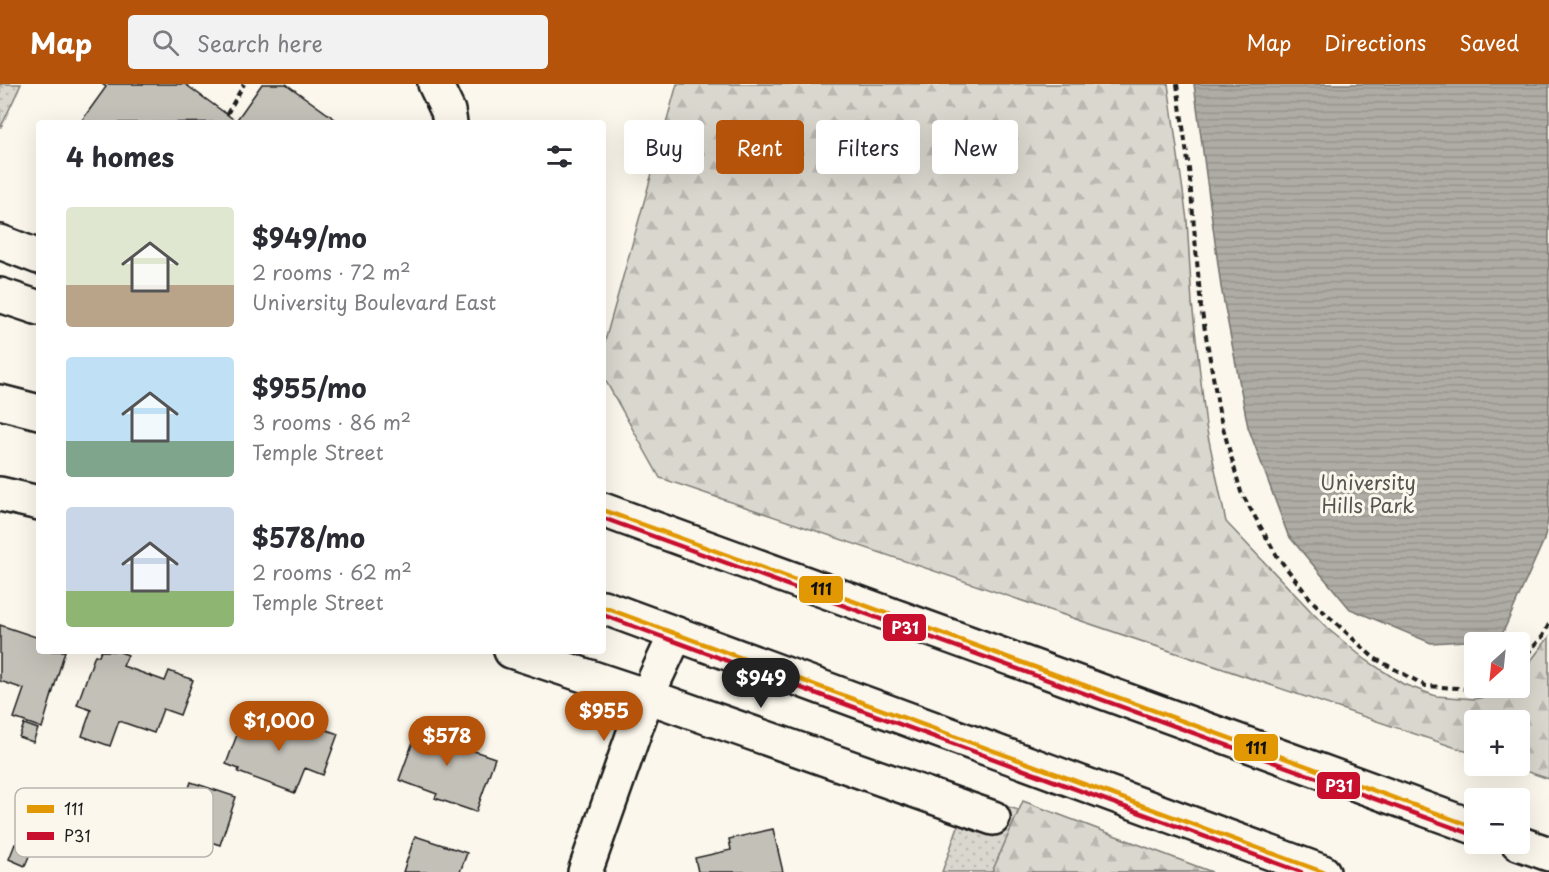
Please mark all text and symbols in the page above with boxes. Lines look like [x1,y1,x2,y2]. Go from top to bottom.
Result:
search box [128,15,548,69]
text: Map [30,21,92,64]
icon: search [149,26,182,59]
text: Search here [197,26,323,59]
text: Map [1246,26,1291,58]
text: Directions [1324,26,1426,58]
text: Saved [1459,26,1519,58]
chip: Buy [624,120,704,174]
chip: Rent [716,120,804,174]
chip: Filters [816,120,920,174]
chip: New [932,120,1018,174]
text: 4 homes [66,137,174,176]
icon: filters [543,140,576,173]
text: $949/mo [252,218,367,257]
icon: home [114,231,186,303]
text: 2 rooms · 72 m² [252,257,411,287]
text: University Boulevard East [252,287,496,317]
text: $955/mo [252,368,366,407]
icon: home [114,381,186,453]
text: 3 rooms · 86 m² [252,407,411,437]
text: Temple Street [252,437,384,467]
park label: University Hills Park [1320,467,1416,520]
text: $578/mo [252,518,365,557]
icon: home [114,531,186,603]
text: 2 rooms · 62 m² [252,557,412,587]
line badge: 111 [798,575,844,604]
text: 111 [810,576,832,600]
text: Temple Street [252,587,384,617]
line badge: P31 [882,613,927,642]
text: P31 [891,615,919,639]
north arrow [1464,632,1530,698]
map controls [1464,632,1530,854]
pin: $949 [725,658,797,709]
text: $949 [736,662,786,692]
pin: $955 [568,691,640,742]
text: $955 [579,695,629,725]
pin: $1,000 [230,701,328,752]
text: $1,000 [243,705,315,735]
button: + [1464,710,1530,776]
pin: $578 [411,716,483,767]
text: $578 [422,720,472,750]
line badge: 111 [1233,733,1279,762]
text: 111 [1245,735,1267,759]
line badge: P31 [1316,771,1361,800]
text: P31 [1325,773,1353,797]
legend [15,788,213,857]
button: − [1464,788,1530,854]
text: 111 [64,796,83,820]
text: P31 [64,823,91,847]

